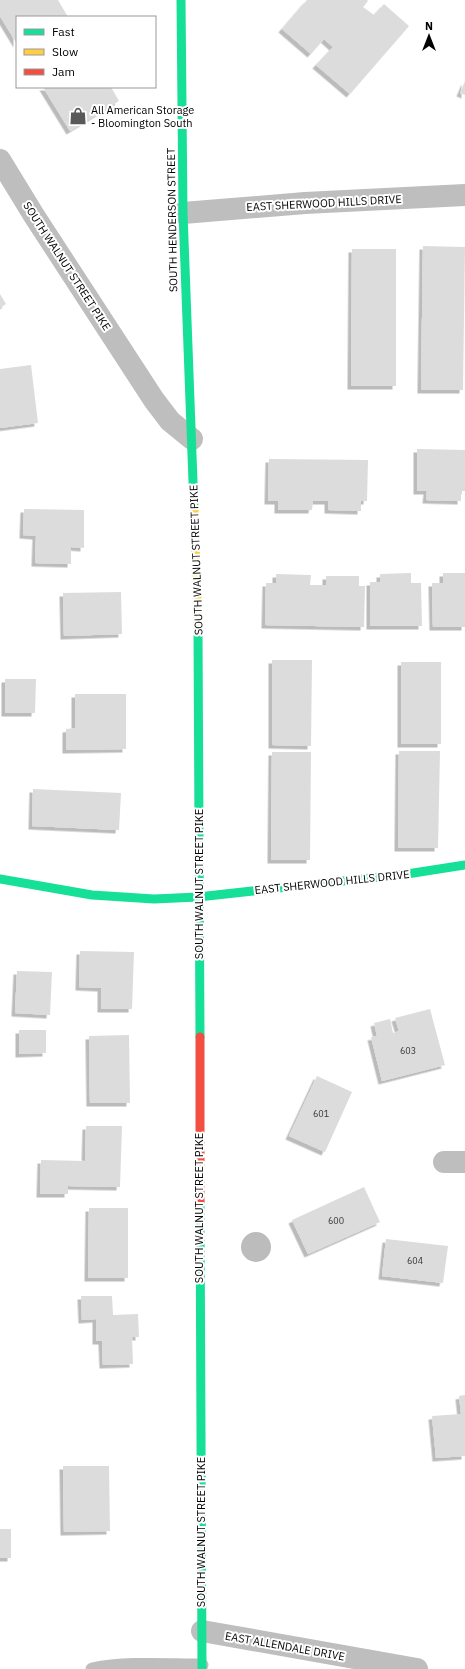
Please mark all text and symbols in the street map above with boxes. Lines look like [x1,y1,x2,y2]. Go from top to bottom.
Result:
legend [16,16,156,88]
north arrow [409,16,449,56]
text: N [425,19,433,33]
text: Fast [52,24,75,39]
text: Slow [52,44,78,59]
text: Jam [52,64,75,79]
place label: All American Storage - Bloomington South [91,103,194,130]
shop icon: All American Storage - Bloomington South [68,106,88,126]
street label: SOUTH HENDERSON STREET [164,147,180,292]
street label: EAST SHERWOOD HILLS DRIVE [246,192,402,214]
street label: SOUTH WALNUT STREET PIKE [20,199,114,333]
street label: SOUTH WALNUT STREET PIKE [186,485,206,635]
street label: SOUTH WALNUT STREET PIKE [192,809,206,959]
street label: EAST SHERWOOD HILLS DRIVE [254,867,410,897]
house number: 603 [400,1045,416,1056]
house number: 601 [313,1108,329,1119]
street label: SOUTH WALNUT STREET PIKE [192,1133,206,1283]
house number: 600 [328,1215,344,1226]
house number: 604 [407,1255,423,1266]
street label: SOUTH WALNUT STREET PIKE [194,1457,208,1607]
street label: EAST ALLENDALE DRIVE [224,1629,346,1663]

